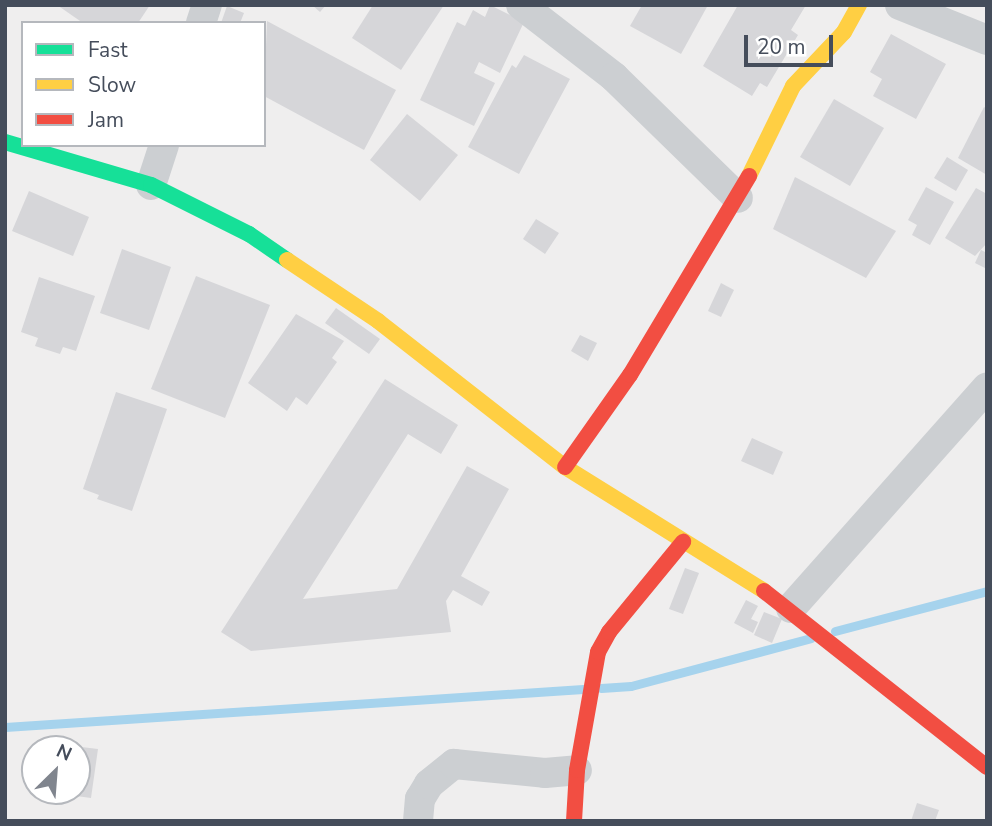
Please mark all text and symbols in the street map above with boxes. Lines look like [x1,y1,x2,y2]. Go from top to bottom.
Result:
legend [21,21,266,147]
scale bar [747,21,836,65]
text: 20 m [757,33,806,61]
text: Fast [88,36,128,64]
text: Slow [88,71,136,99]
text: Jam [88,106,124,134]
north arrow [21,735,91,805]
text: N [52,738,76,768]

